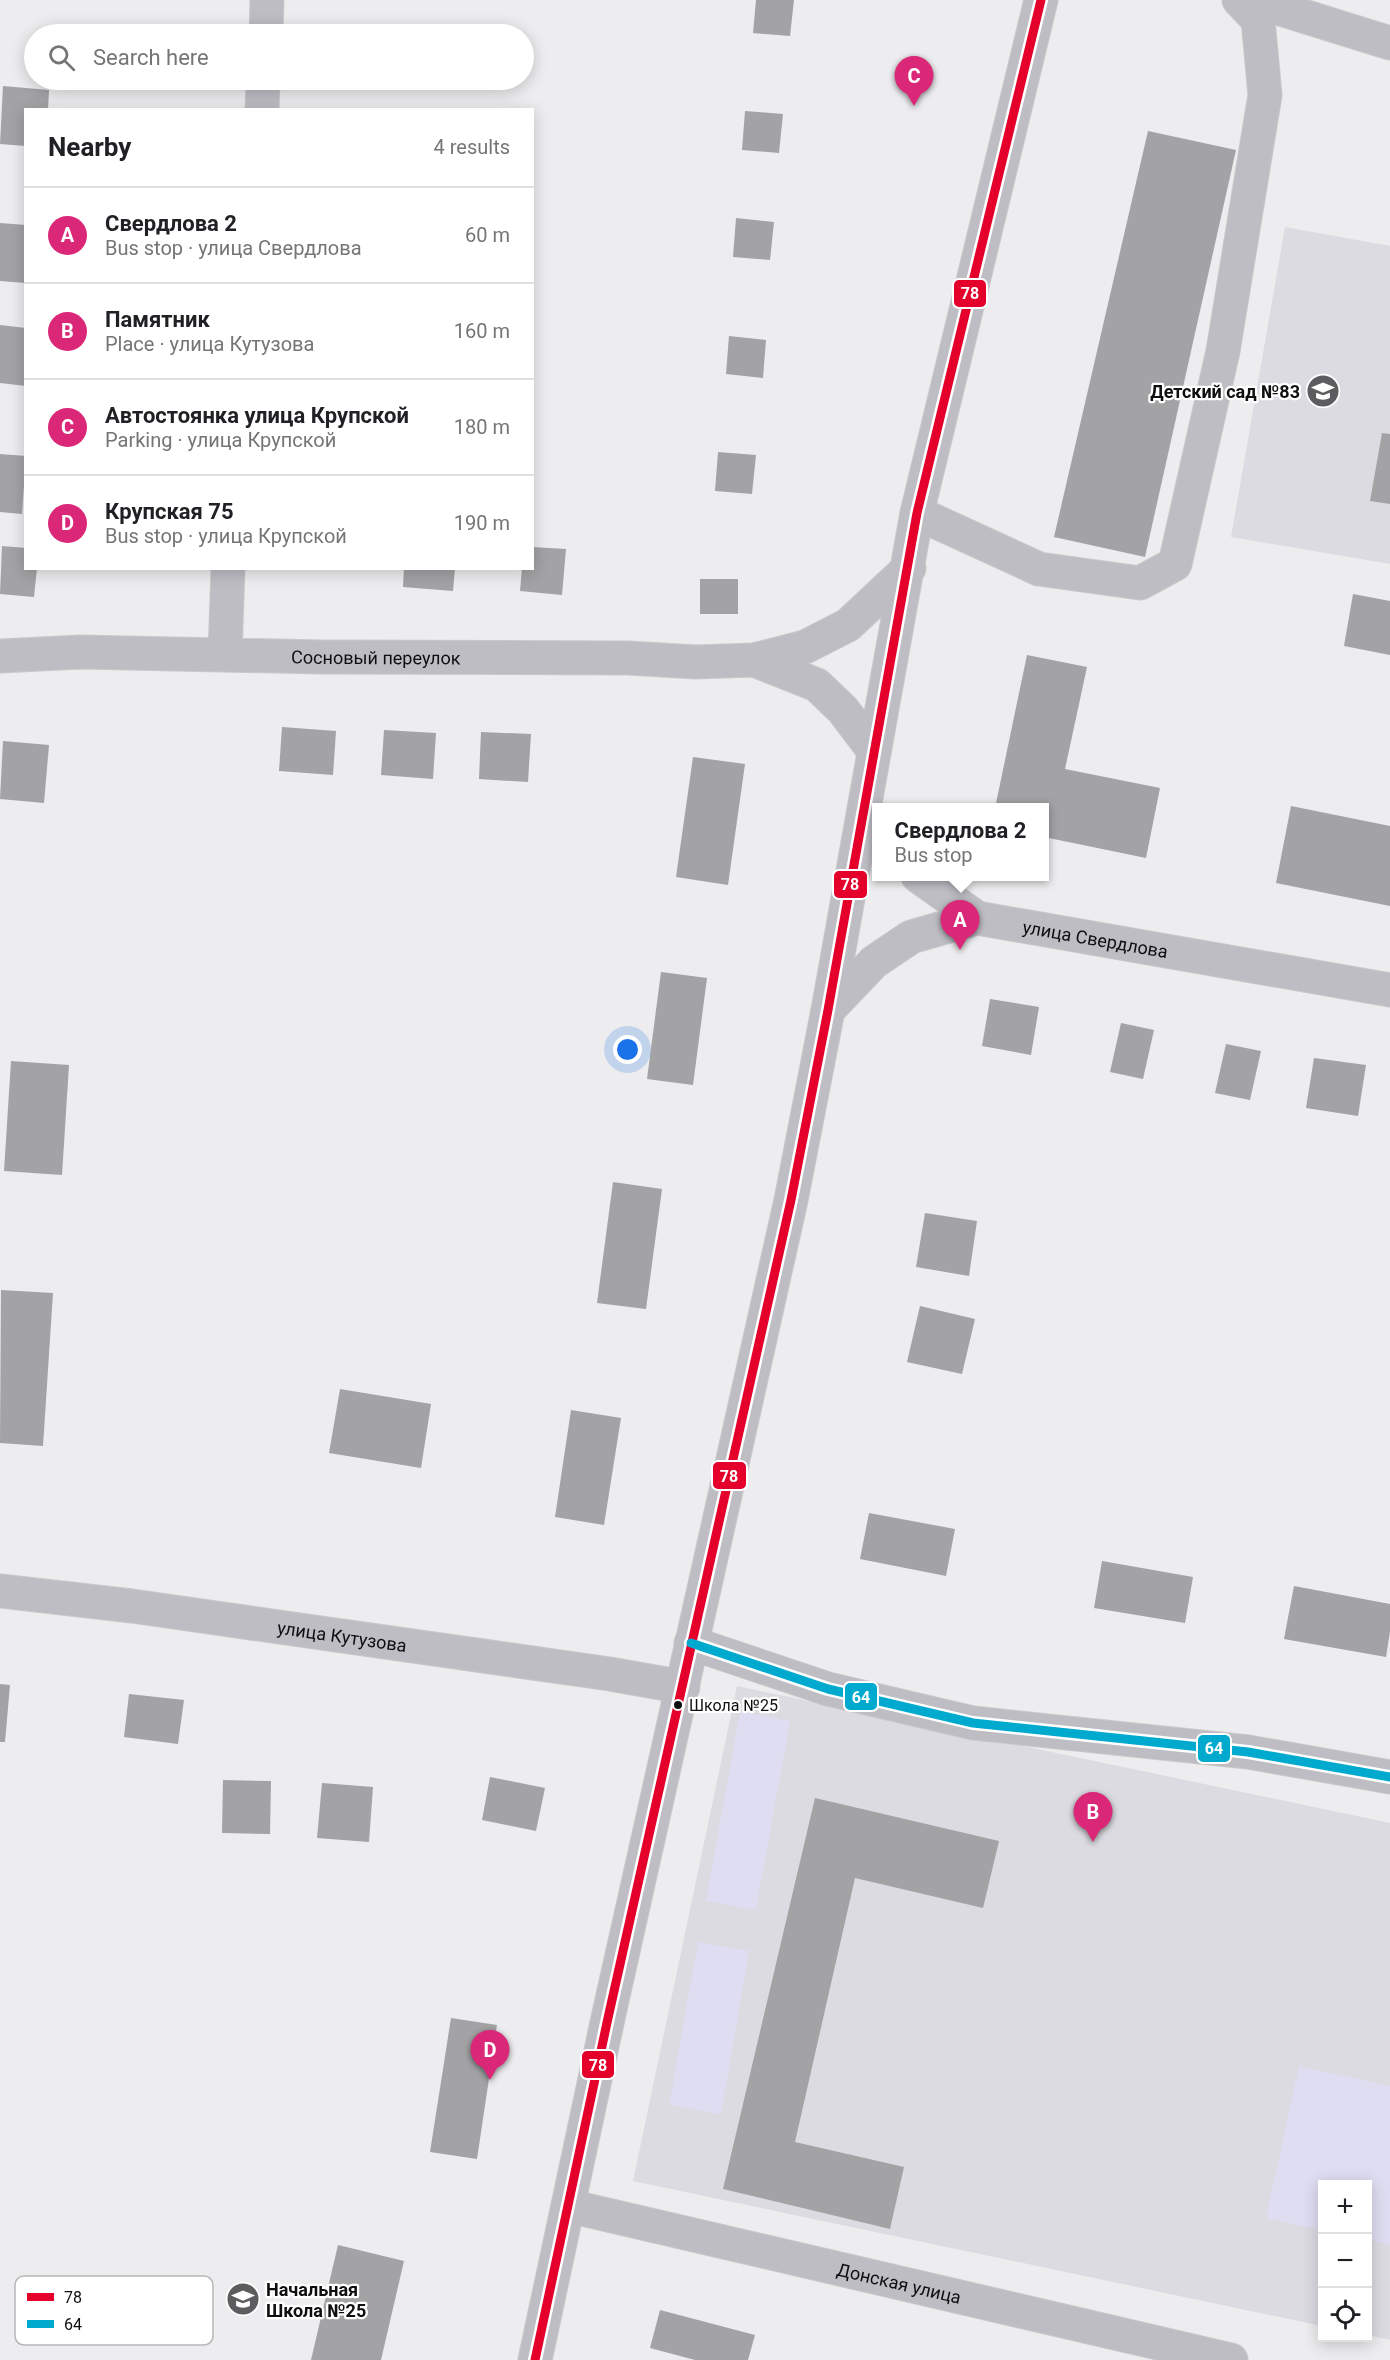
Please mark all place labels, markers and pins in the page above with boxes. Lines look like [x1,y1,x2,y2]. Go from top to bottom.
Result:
pin: C [894,57,934,106]
school or university icon: Детский сад №83 [1305,373,1341,409]
place label: Детский сад №83 [1150,381,1300,402]
pin: A [940,900,980,950]
place label: Школа №25 [689,1696,778,1715]
marker: Школа №25 [672,1699,684,1711]
pin: B [1074,1792,1112,1842]
pin: D [470,2030,510,2080]
place label: Начальная Школа №25 [266,2279,366,2321]
school or university icon: Начальная Школа №25 [225,2281,261,2317]

